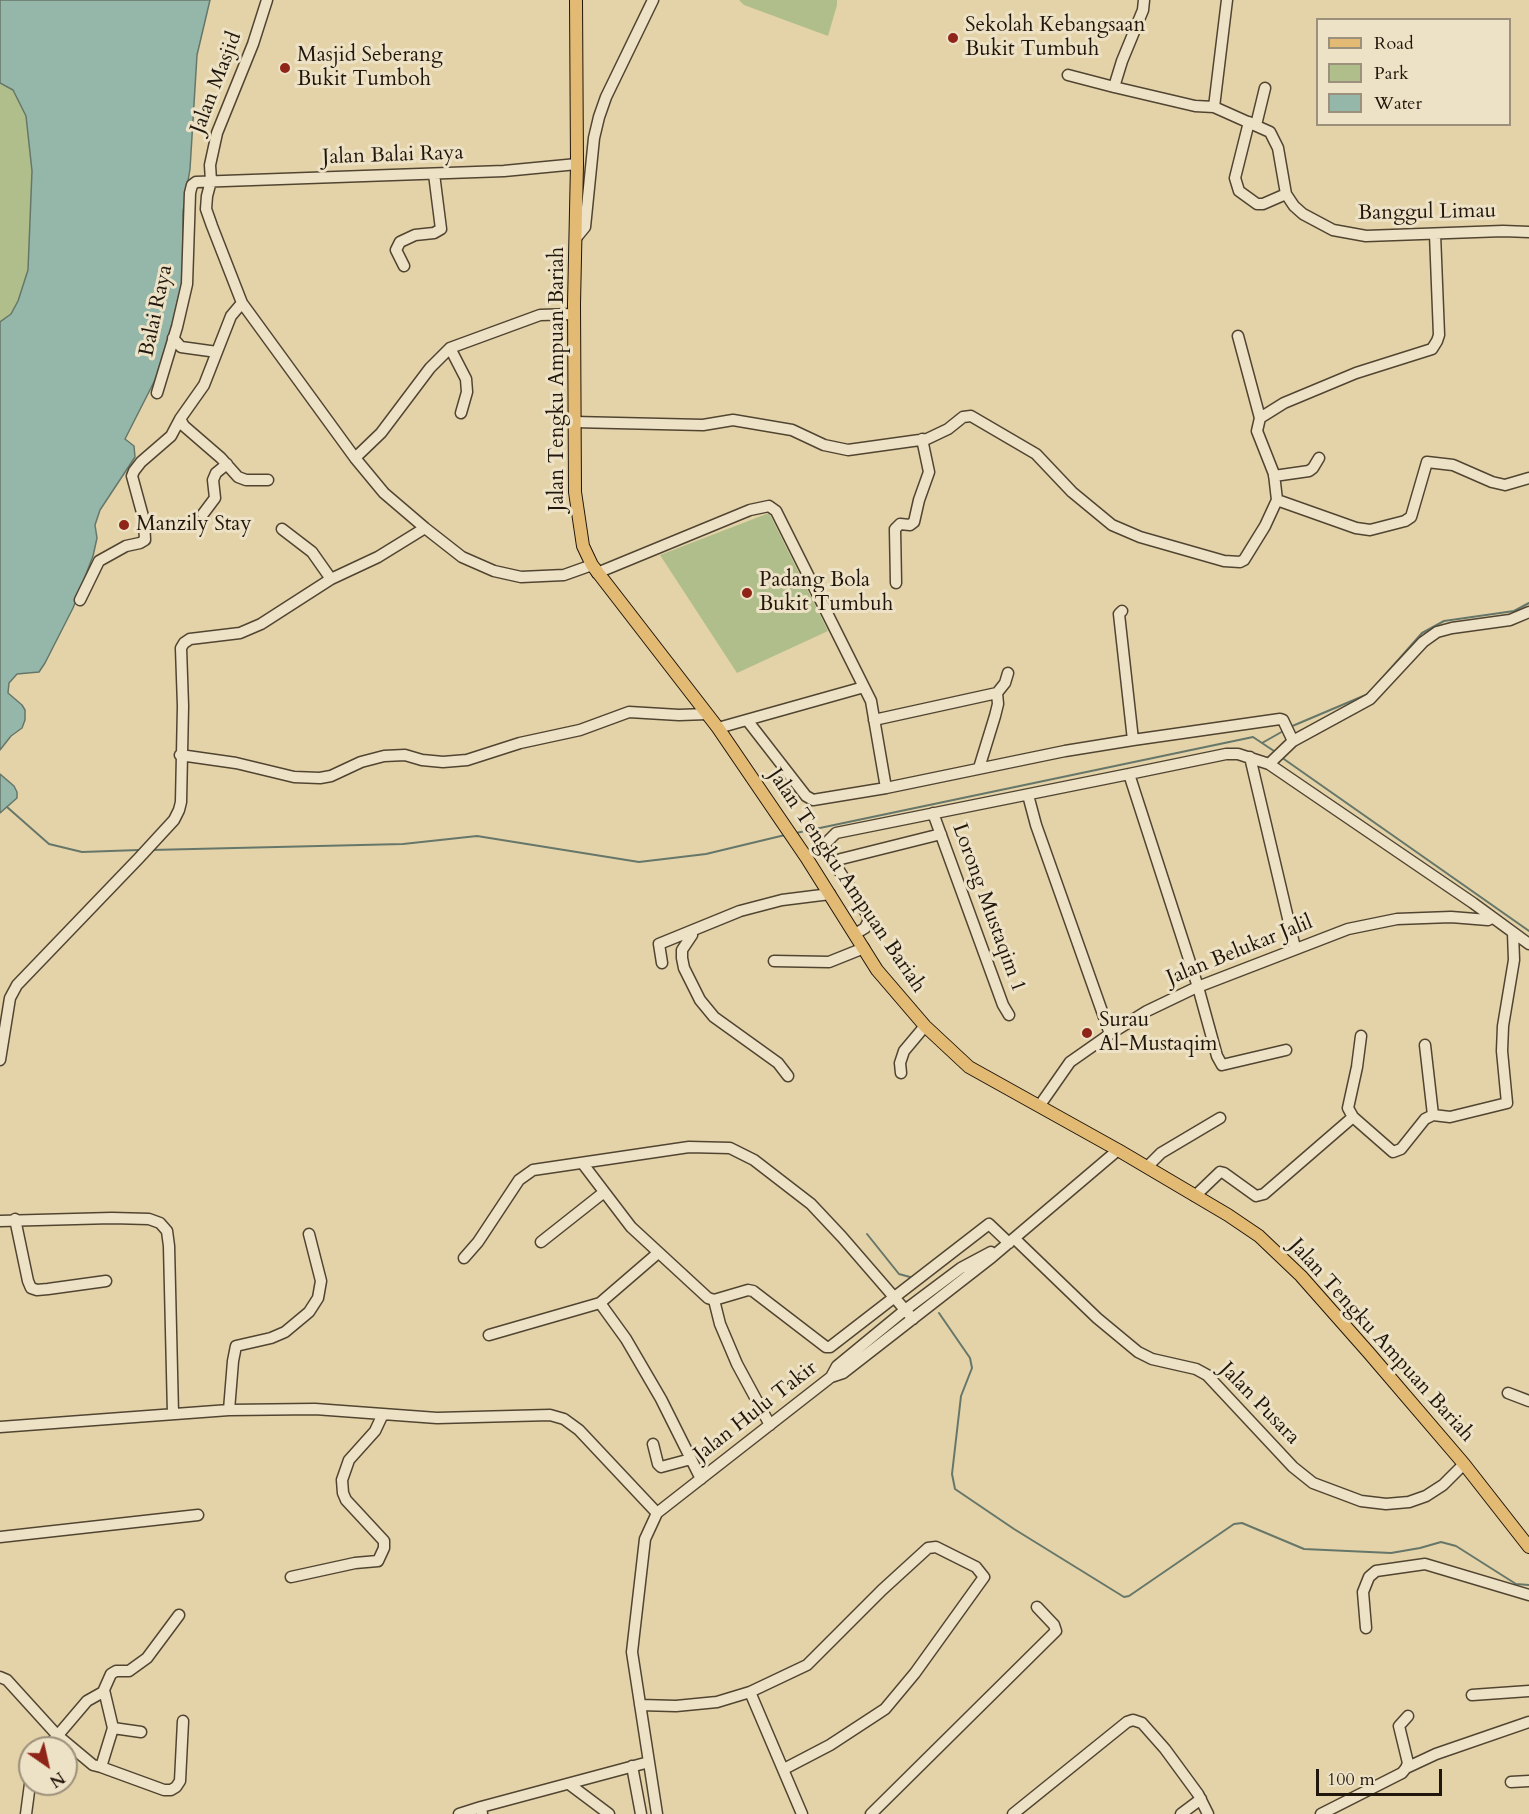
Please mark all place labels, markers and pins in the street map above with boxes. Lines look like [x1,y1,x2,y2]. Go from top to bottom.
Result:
place label: Sekolah Kebangsaan Bukit Tumbuh [965,13,1146,63]
marker: Sekolah Kebangsaan Bukit Tumbuh [946,31,960,45]
place label: Masjid Seberang Bukit Tumboh [297,43,443,93]
marker: Masjid Seberang Bukit Tumboh [278,61,292,75]
place label: Manzily Stay [136,512,251,538]
marker: Manzily Stay [117,518,131,532]
place label: Padang Bola Bukit Tumbuh [759,568,893,618]
marker: Padang Bola Bukit Tumbuh [740,586,754,600]
place label: Surau Al-Mustaqim [1099,1008,1218,1058]
marker: Surau Al-Mustaqim [1080,1026,1094,1040]

